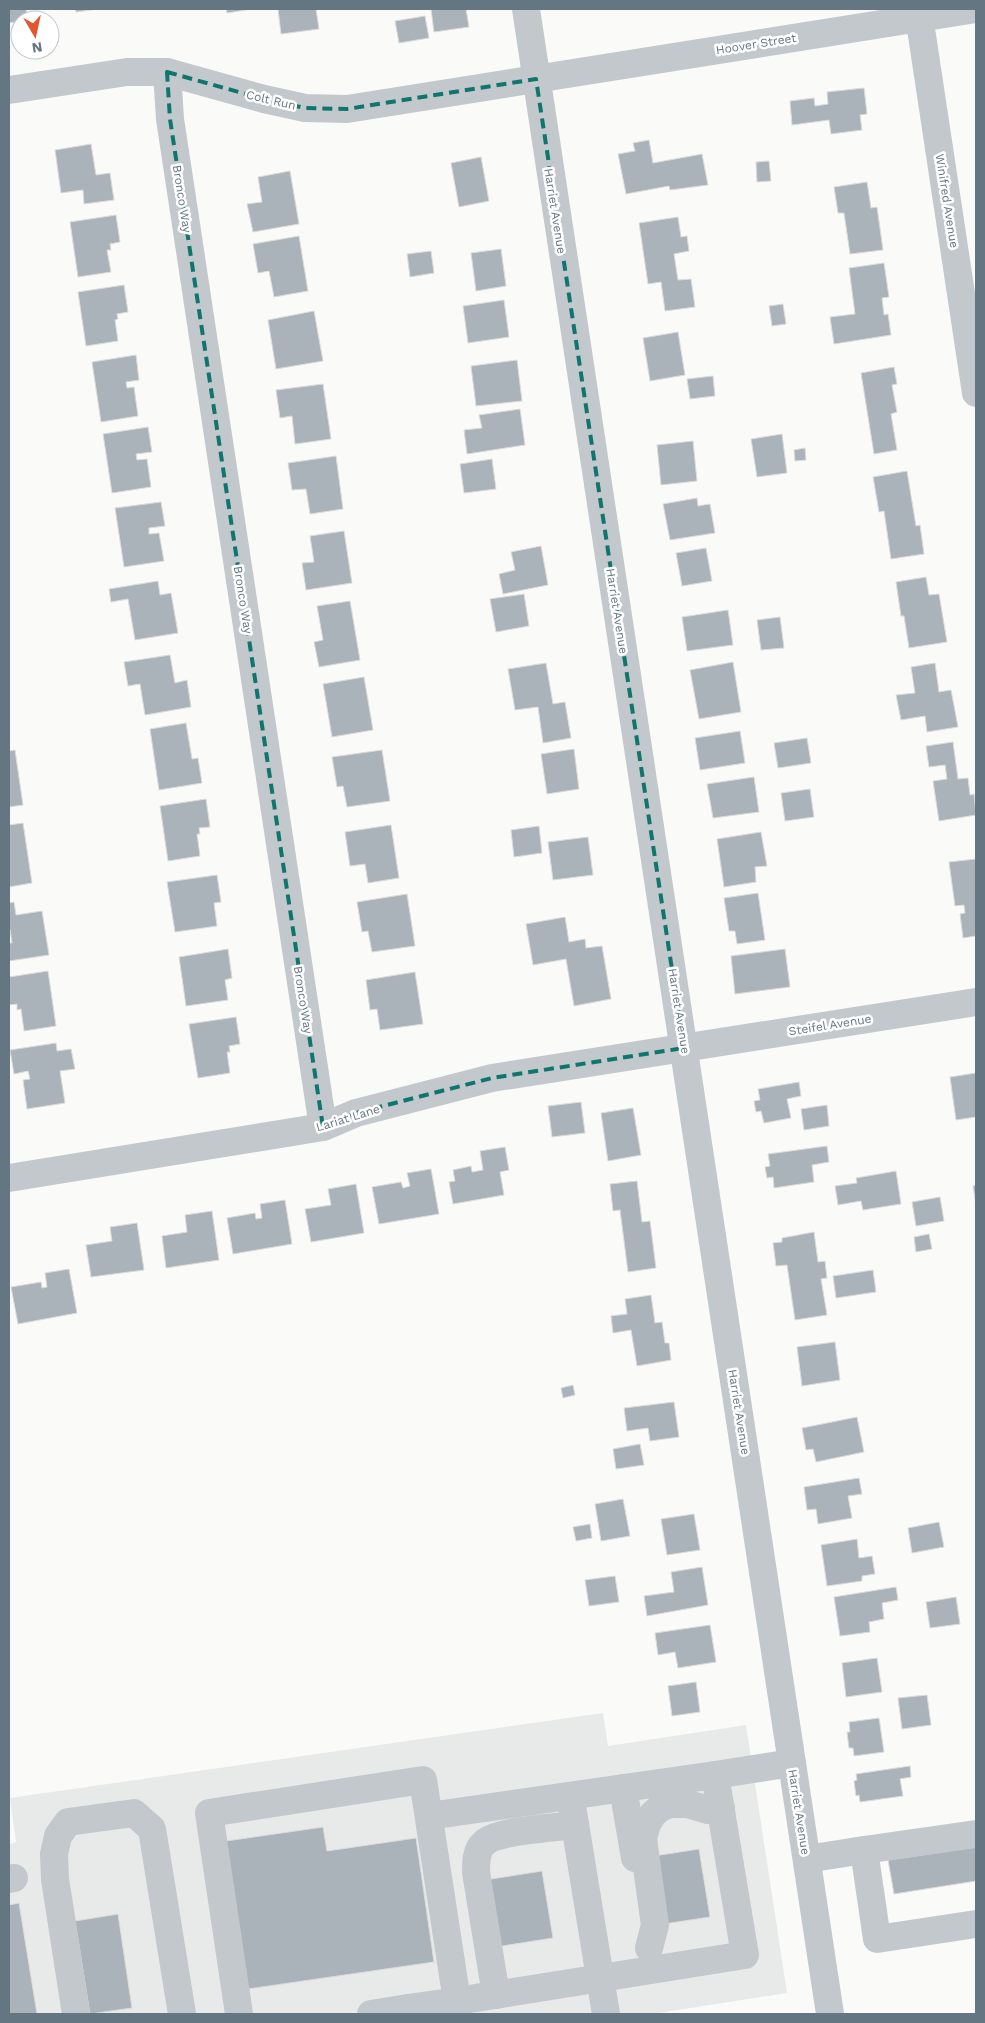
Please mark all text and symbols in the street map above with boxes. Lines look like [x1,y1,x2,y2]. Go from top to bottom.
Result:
north arrow [10,10,60,60]
street label: Hoover Street [715,31,797,57]
text: N [31,39,43,57]
street label: Colt Run [245,87,297,113]
street label: Winifred Avenue [933,153,961,249]
street label: Bronco Way [170,164,194,235]
street label: Harriet Avenue [541,167,569,255]
street label: Bronco Way [231,565,255,636]
street label: Harriet Avenue [603,567,631,655]
street label: Bronco Way [291,965,315,1036]
street label: Harriet Avenue [665,967,693,1055]
street label: Steifel Avenue [788,1012,872,1038]
street label: Lariat Lane [314,1102,382,1134]
street label: Harriet Avenue [725,1368,753,1456]
street label: Harriet Avenue [785,1768,813,1856]

